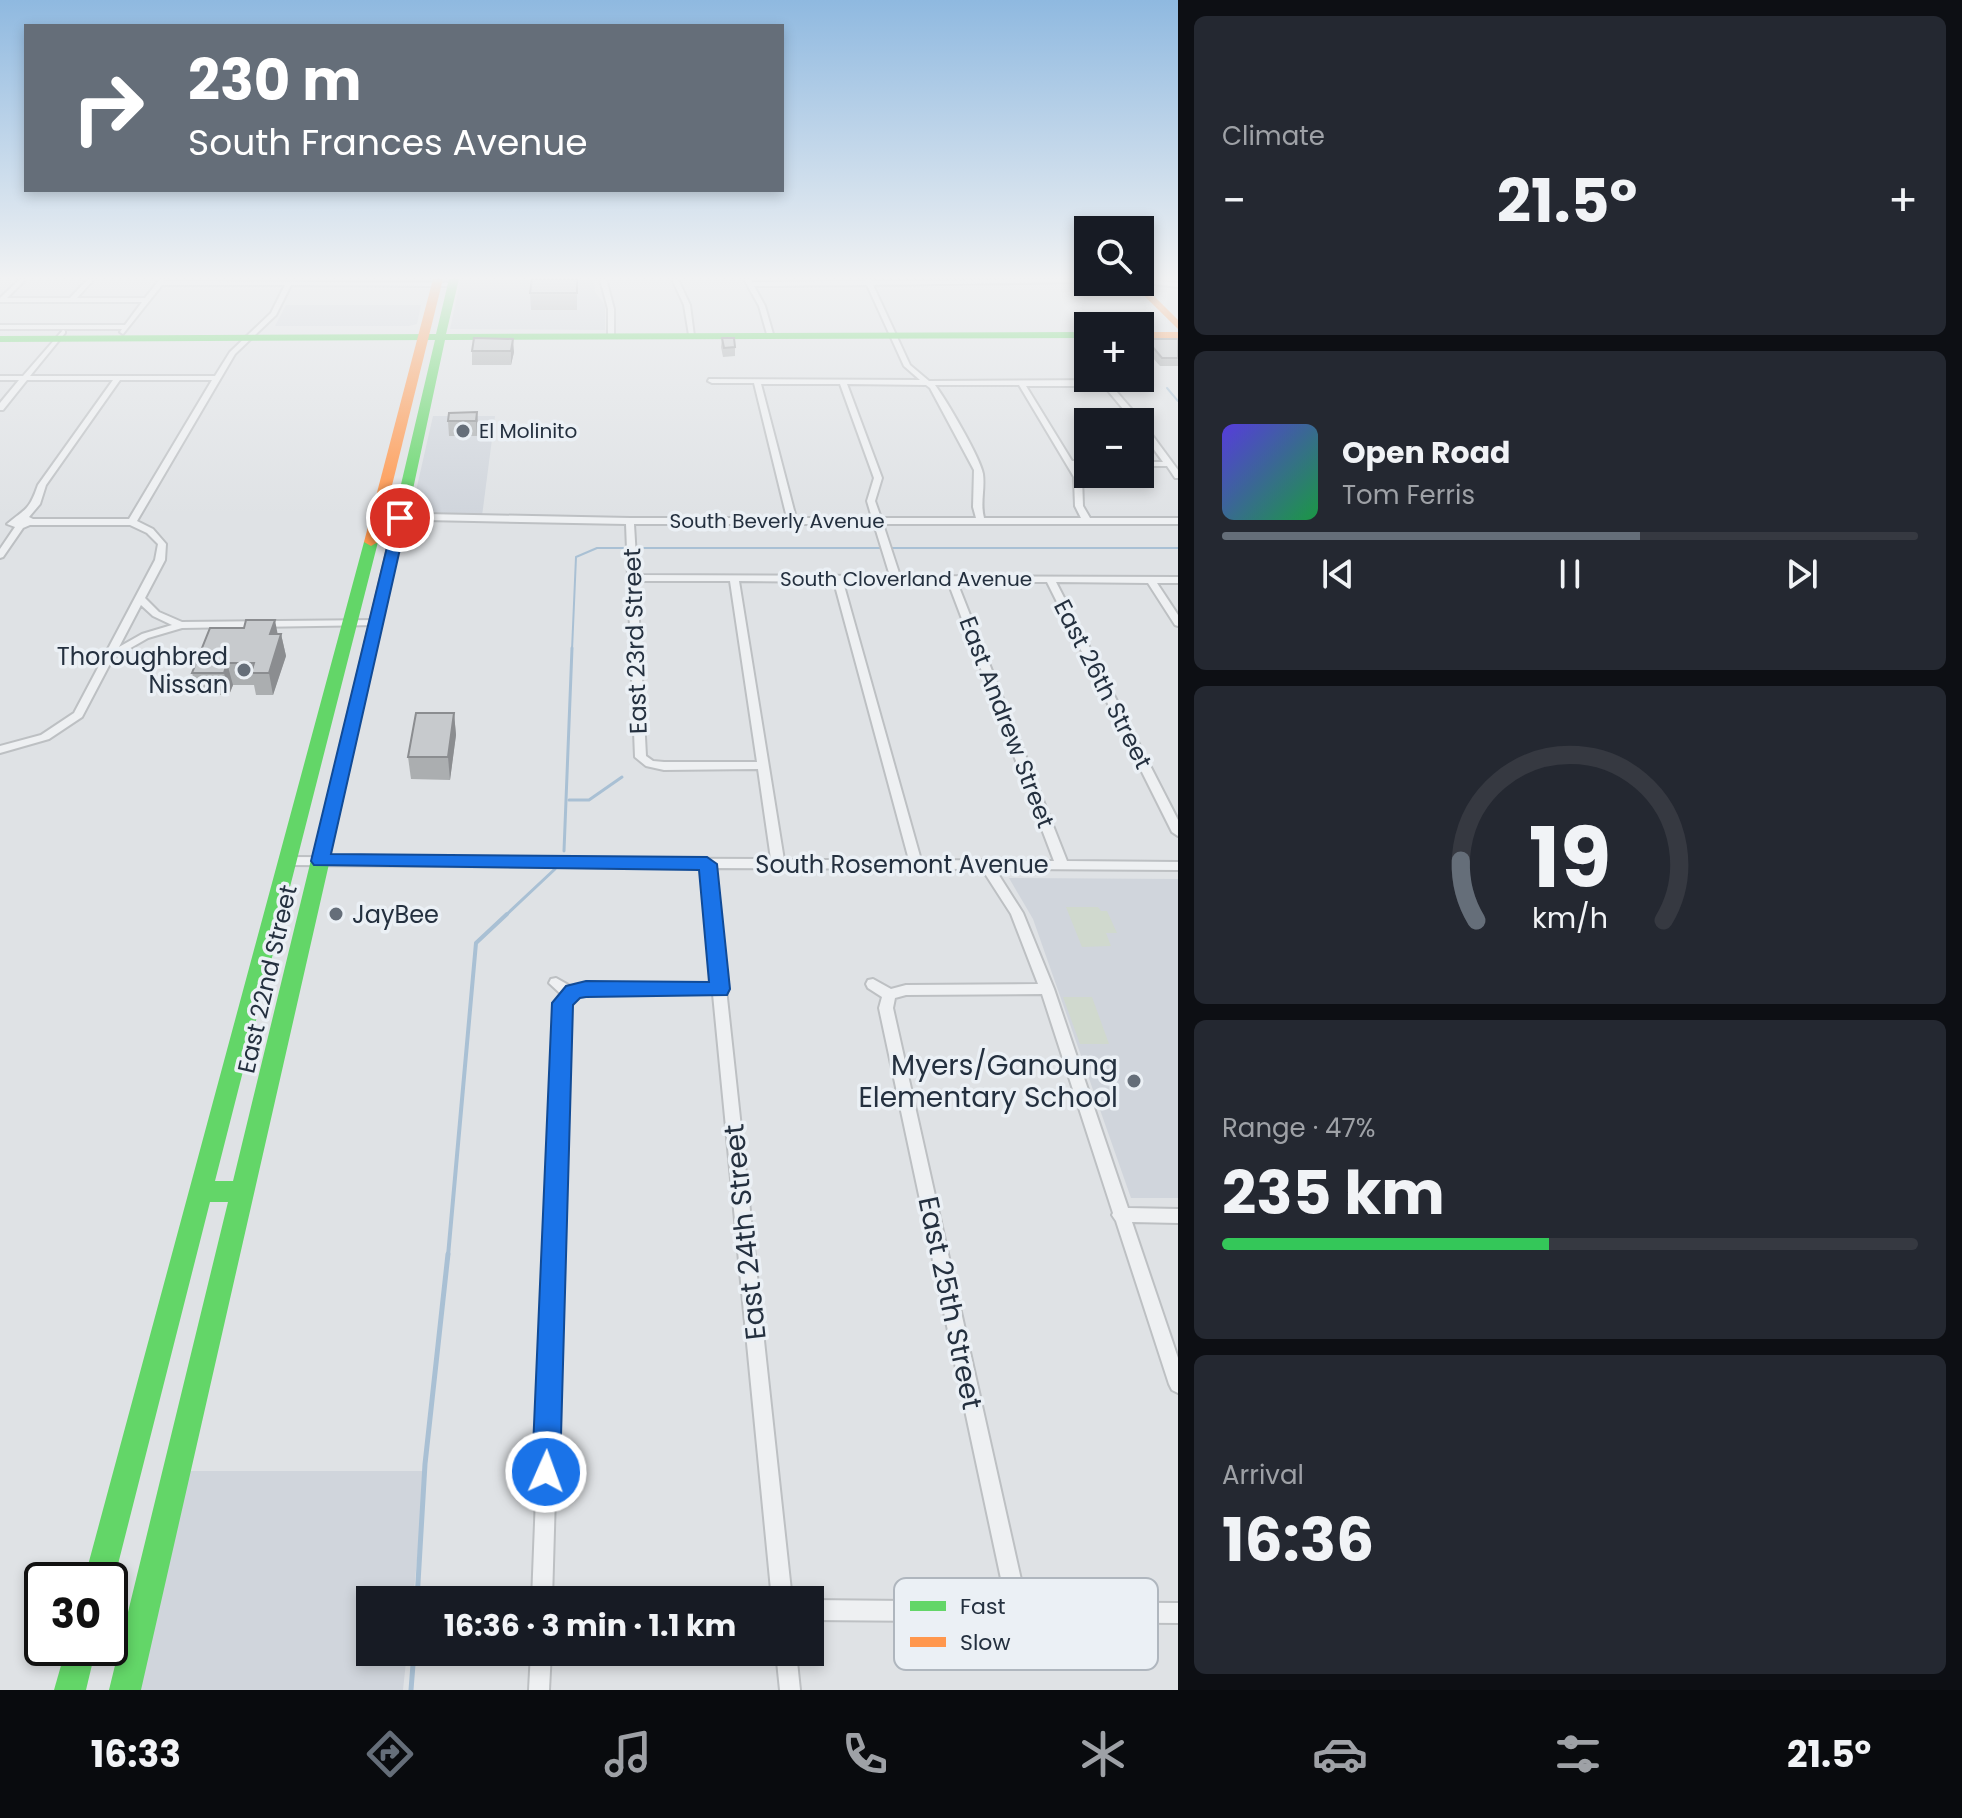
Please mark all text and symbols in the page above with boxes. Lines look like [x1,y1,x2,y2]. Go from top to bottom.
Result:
text: 230 m [188,41,362,120]
icon: right [56,56,160,160]
text: South Frances Avenue [188,117,588,168]
text: Climate [1222,118,1325,154]
text: 21.5° [1497,159,1637,243]
text: − [1222,170,1246,231]
text: + [1888,170,1918,231]
map controls [1074,216,1154,488]
button: search [1074,216,1154,296]
button: + [1074,312,1154,392]
button: − [1074,408,1154,488]
place label: El Molinito [479,417,577,445]
marker: El Molinito [454,422,472,440]
text: Open Road [1342,431,1510,474]
text: Tom Ferris [1342,477,1475,513]
pin [366,484,434,552]
icon: arrive [378,496,422,540]
street label: South Beverly Avenue [669,507,885,535]
street label: East 23rd Street [615,547,655,735]
icon: previous [1316,552,1360,596]
icon: pause [1548,552,1592,596]
icon: next [1780,552,1824,596]
street label: South Cloverland Avenue [780,565,1032,593]
street label: East 26th Street [1046,594,1160,774]
street label: East Andrew Street [951,611,1063,833]
place label: Thoroughbred Nissan [57,640,228,701]
marker: Thoroughbred Nissan [235,661,253,679]
text: 19 [1529,800,1611,916]
street label: South Rosemont Avenue [755,848,1049,881]
street label: East 22nd Street [229,882,305,1076]
place label: JayBee [352,898,439,931]
text: km/h [1532,898,1608,938]
marker: JayBee [327,905,345,923]
place label: Myers/Ganoung Elementary School [858,1046,1118,1117]
marker: Myers/Ganoung Elementary School [1125,1072,1143,1090]
text: Range · 47% [1222,1110,1375,1146]
street label: East 24th Street [714,1122,776,1342]
text: 235 km [1222,1151,1445,1235]
street label: East 25th Street [908,1193,992,1413]
position arrow [504,1430,588,1514]
text: Arrival [1222,1457,1304,1493]
text: 16:36 [1222,1498,1374,1582]
speed limit sign: 30 [24,1562,128,1666]
legend [894,1578,1158,1670]
text: Fast [960,1591,1005,1622]
text: 16:36 · 3 min · 1.1 km [444,1604,736,1647]
text: Slow [960,1627,1010,1658]
icon: directions [362,1726,418,1782]
icon: music [600,1726,656,1782]
icon: phone [837,1726,893,1782]
icon: climate [1075,1726,1131,1782]
icon: car [1312,1726,1368,1782]
icon: filters [1550,1726,1606,1782]
text: 16:33 [91,1729,181,1780]
text: 21.5° [1787,1729,1871,1780]

